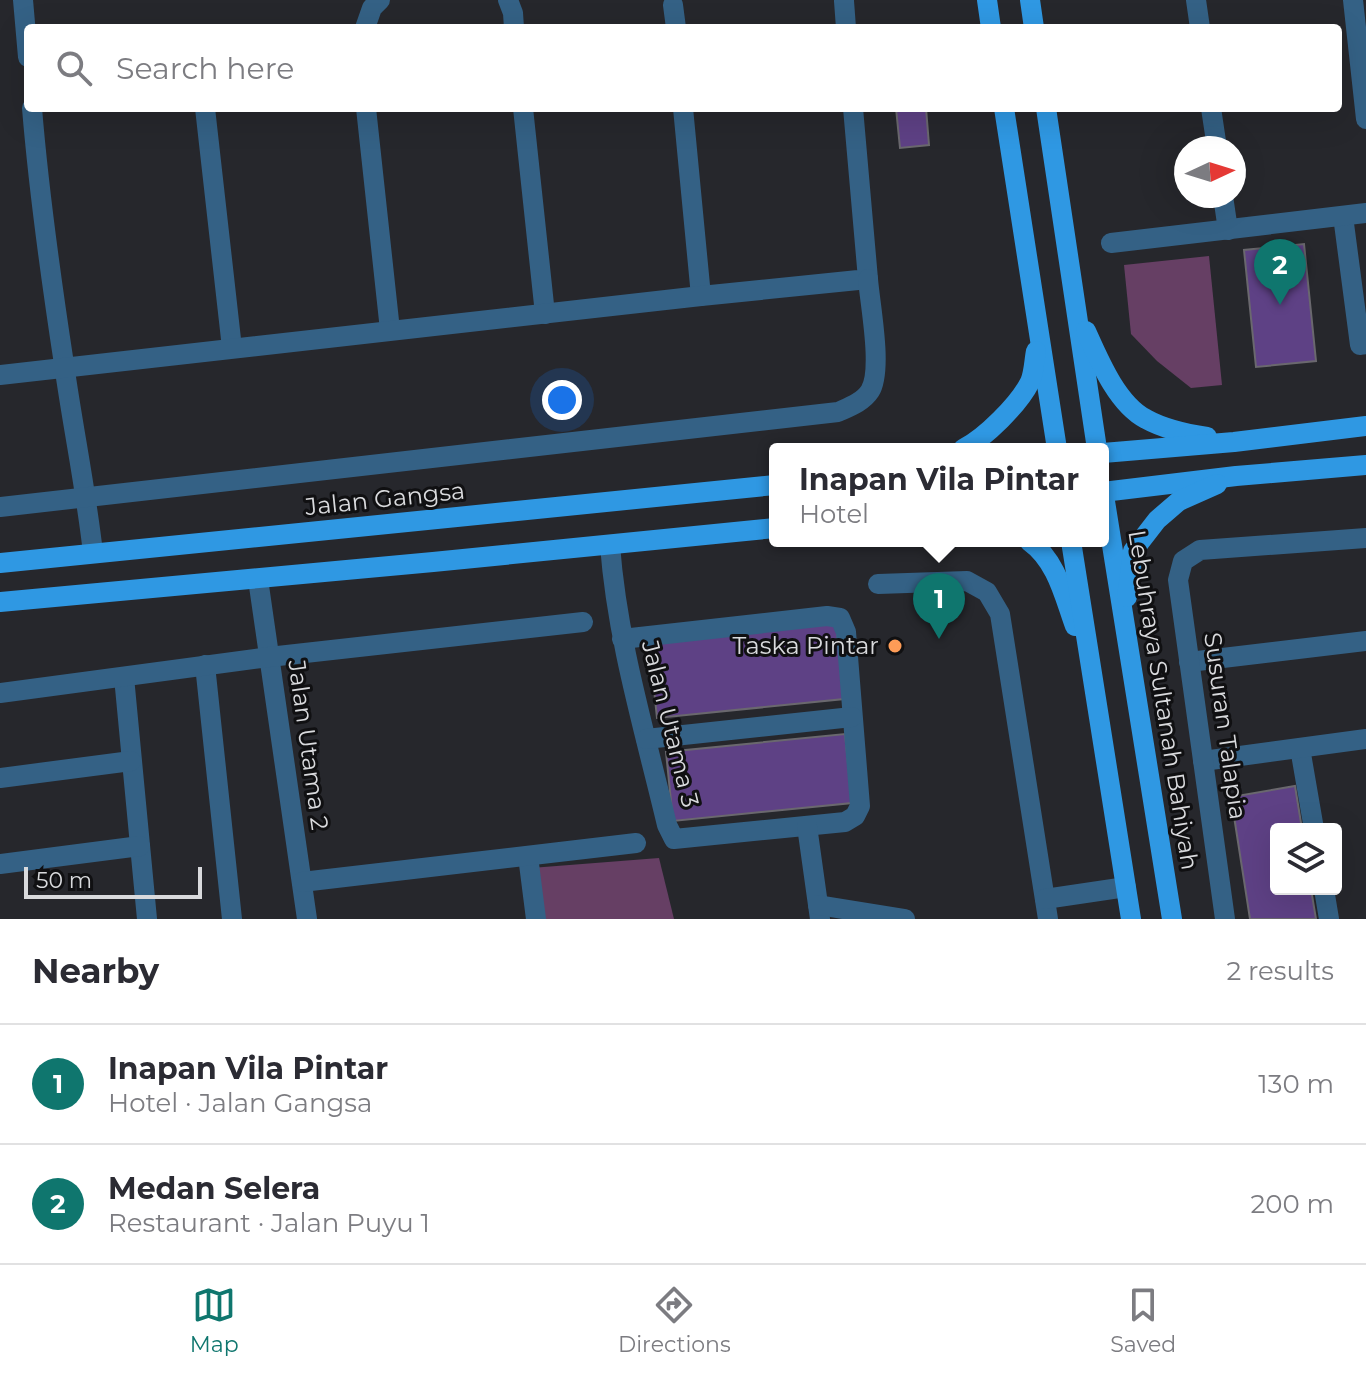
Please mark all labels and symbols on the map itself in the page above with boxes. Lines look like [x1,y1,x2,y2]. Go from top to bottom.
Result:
north arrow [1174,136,1246,208]
pin: 2 [1254,239,1306,305]
your location [542,380,582,420]
street label: Jalan Gangsa [303,476,466,521]
street label: Lebuhraya Sultanah Bahiyah [1122,528,1205,872]
pin: 1 [913,573,965,639]
street label: Susuran Talapia [1198,630,1253,821]
place label: Taska Pintar [733,631,879,660]
street label: Jalan Utama 3 [635,636,705,810]
marker: Taska Pintar [886,637,904,655]
street label: Jalan Utama 2 [282,657,335,832]
scale bar [24,863,202,899]

